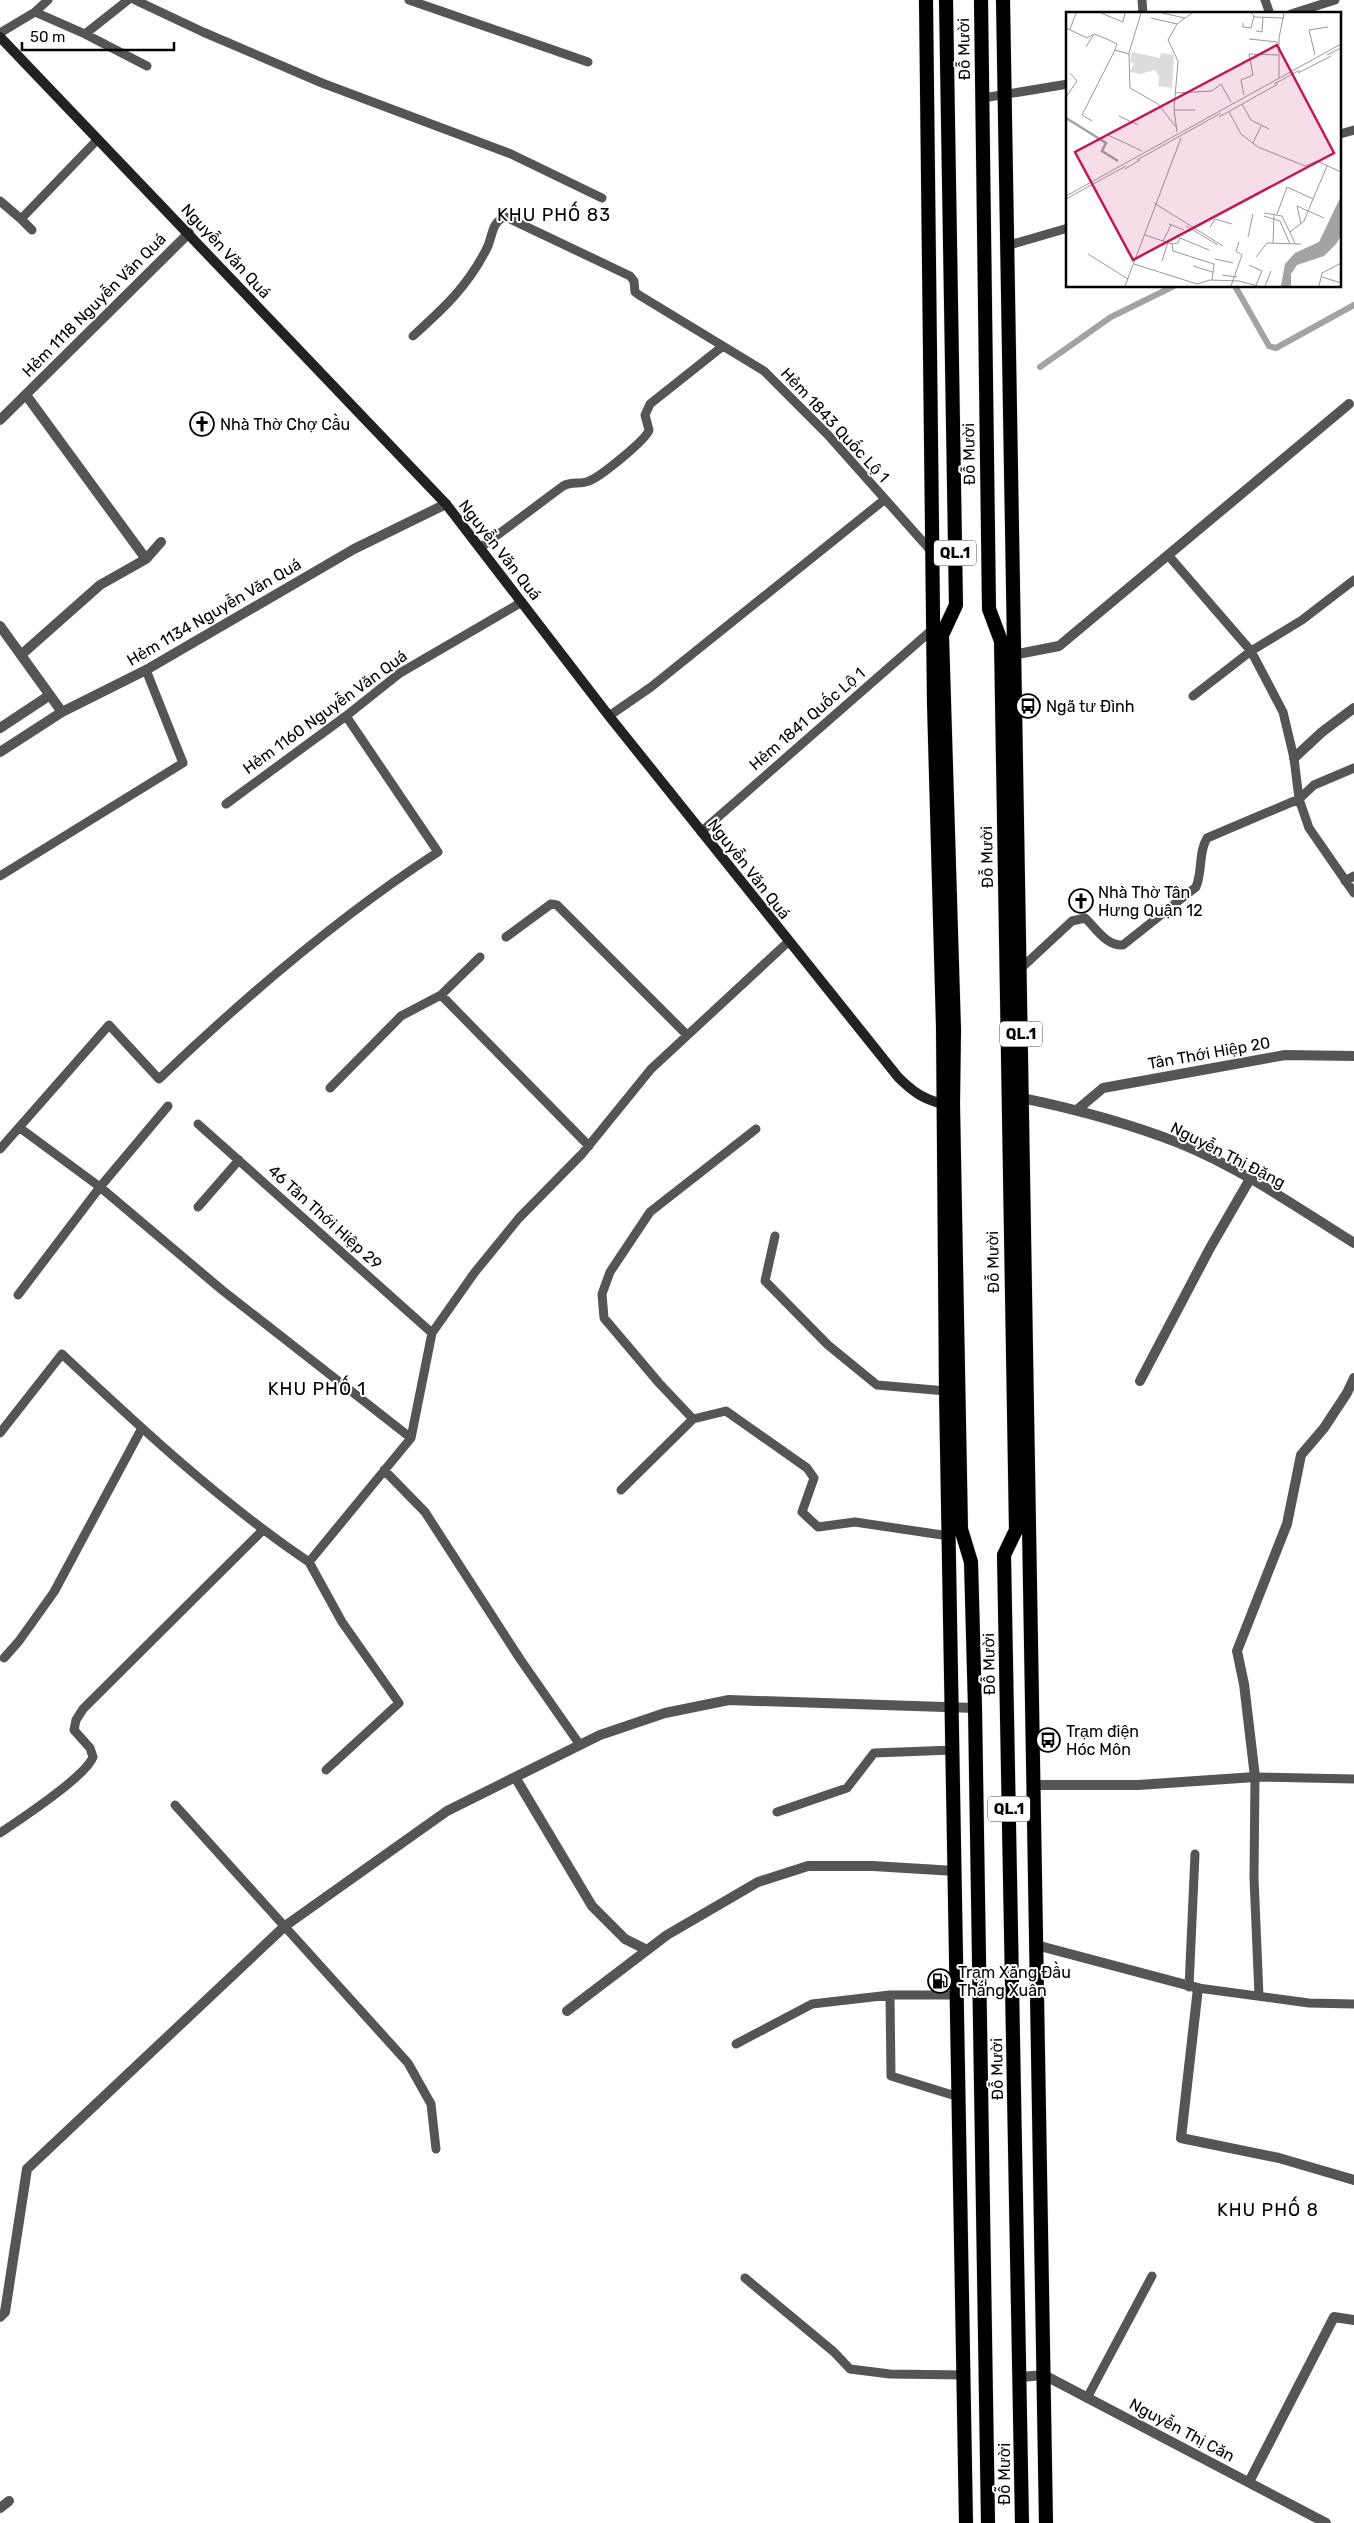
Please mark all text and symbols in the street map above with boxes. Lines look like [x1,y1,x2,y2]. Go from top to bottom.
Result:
inset map [1066,12,1342,288]
street label: Đỗ Mười [953,18,974,80]
scale bar [22,20,175,52]
text: 50 m [30,28,65,46]
street label: Nguyễn Văn Quá [177,199,276,302]
district label: KHU PHỐ 83 [497,201,611,226]
street label: Hẻm 1118 Nguyễn Văn Quá [17,228,170,381]
street label: Hẻm 1843 Quốc Lộ 1 [777,363,894,486]
church icon: Nhà Thờ Chợ Cầu [189,411,215,437]
place label: Nhà Thờ Chợ Cầu [220,413,350,434]
street label: Đỗ Mười [958,423,979,485]
street label: Nguyễn Văn Quá [455,495,546,604]
road number: QL.1 [934,540,976,566]
street label: Hẻm 1134 Nguyễn Văn Quá [123,553,304,670]
street label: Hẻm 1160 Nguyễn Văn Quá [238,645,411,778]
street label: Hẻm 1841 Quốc Lộ 1 [744,663,869,774]
bus stop icon: Ngã tư Đình [1015,693,1041,719]
place label: Ngã tư Đình [1046,697,1134,716]
street label: Nguyễn Văn Quá [704,814,795,923]
street label: Đỗ Mười [976,826,997,888]
place label: Nhà Thờ Tân Hưng Quận 12 [1098,883,1203,920]
church icon: Nhà Thờ Tân Hưng Quận 12 [1068,888,1094,914]
road number: QL.1 [1000,1022,1042,1046]
street label: Tân Thới Hiệp 20 [1146,1033,1272,1073]
street label: Nguyễn Thị Đặng [1167,1117,1289,1192]
street label: 46 Tân Thới Hiệp 29 [264,1161,386,1273]
street label: Đỗ Mười [982,1231,1003,1293]
district label: KHU PHỐ 1 [268,1375,366,1400]
street label: Đỗ Mười [978,1633,999,1695]
place label: Trạm điện Hóc Môn [1066,1722,1139,1759]
bus stop icon: Trạm điện Hóc Môn [1035,1727,1061,1753]
road number: QL.1 [988,1796,1030,1822]
place label: Trạm Xăng Đầu Thắng Xuân [958,1961,1071,2000]
fuel station icon: Trạm Xăng Đầu Thắng Xuân [927,1968,953,1994]
street label: Đỗ Mười [986,2038,1007,2100]
district label: KHU PHỐ 8 [1217,2196,1319,2221]
street label: Nguyễn Thị Căn [1126,2393,1238,2466]
street label: Đỗ Mười [993,2443,1014,2505]

